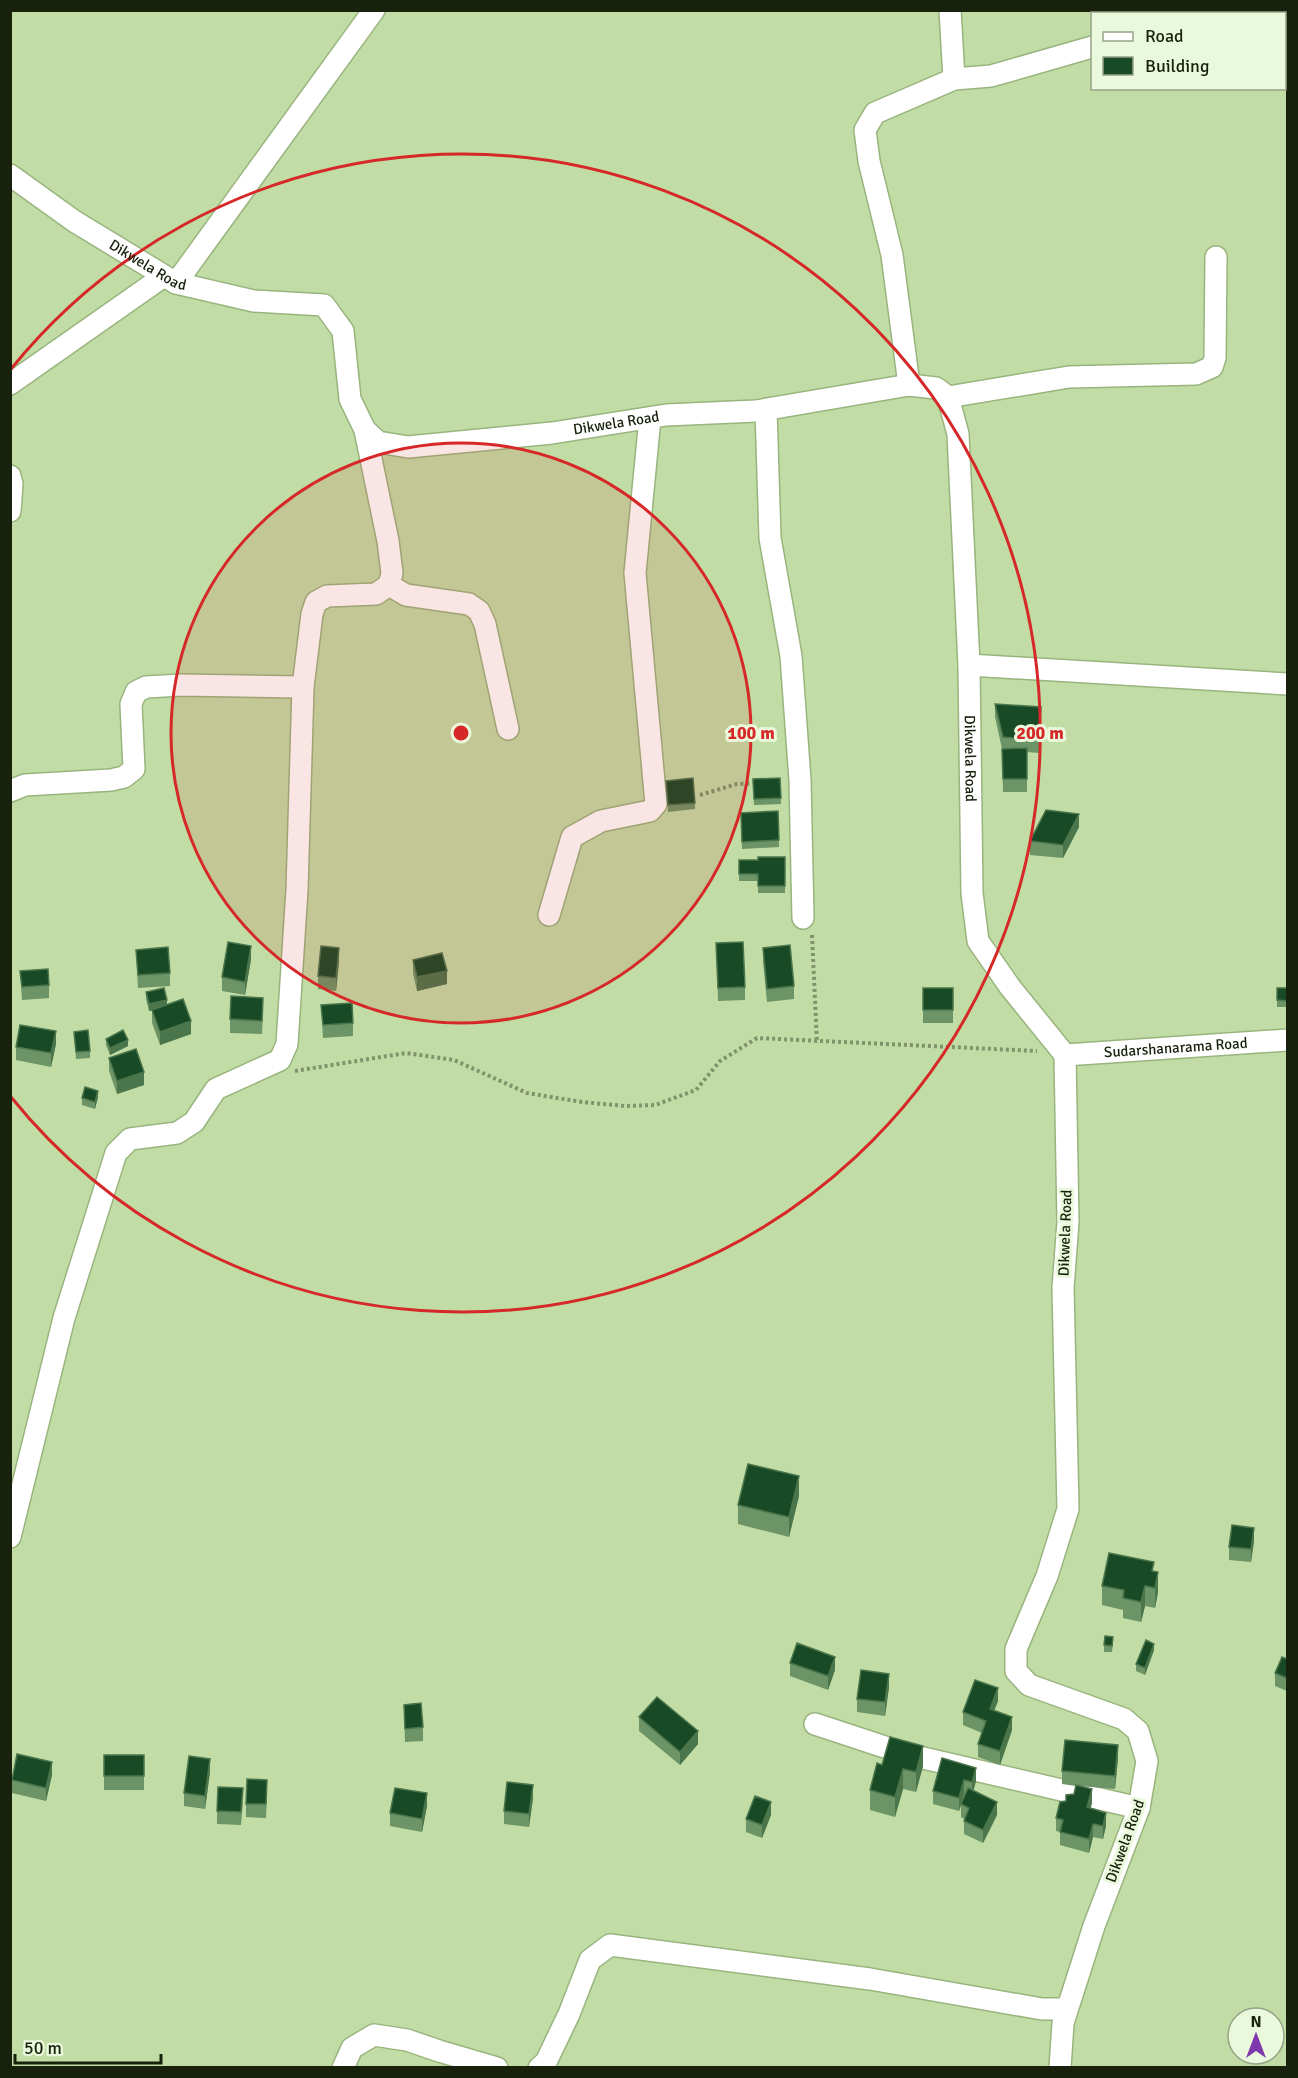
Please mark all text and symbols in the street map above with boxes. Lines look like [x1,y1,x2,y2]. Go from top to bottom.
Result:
legend [1091,12,1286,90]
text: Road [1145,25,1184,47]
text: Building [1145,55,1209,77]
street label: Dikwela Road [106,235,188,294]
street label: Dikwela Road [572,407,660,439]
street label: Dikwela Road [961,715,980,802]
text: 100 m [727,722,775,744]
text: 200 m [1016,722,1064,744]
centre of rings [451,723,471,743]
street label: Sudarshanarama Road [1103,1034,1248,1061]
street label: Dikwela Road [1054,1189,1076,1277]
street label: Dikwela Road [1102,1797,1148,1885]
north arrow [1226,2006,1286,2066]
text: N [1250,2012,1262,2032]
scale bar [15,2027,160,2065]
text: 50 m [24,2037,62,2059]

